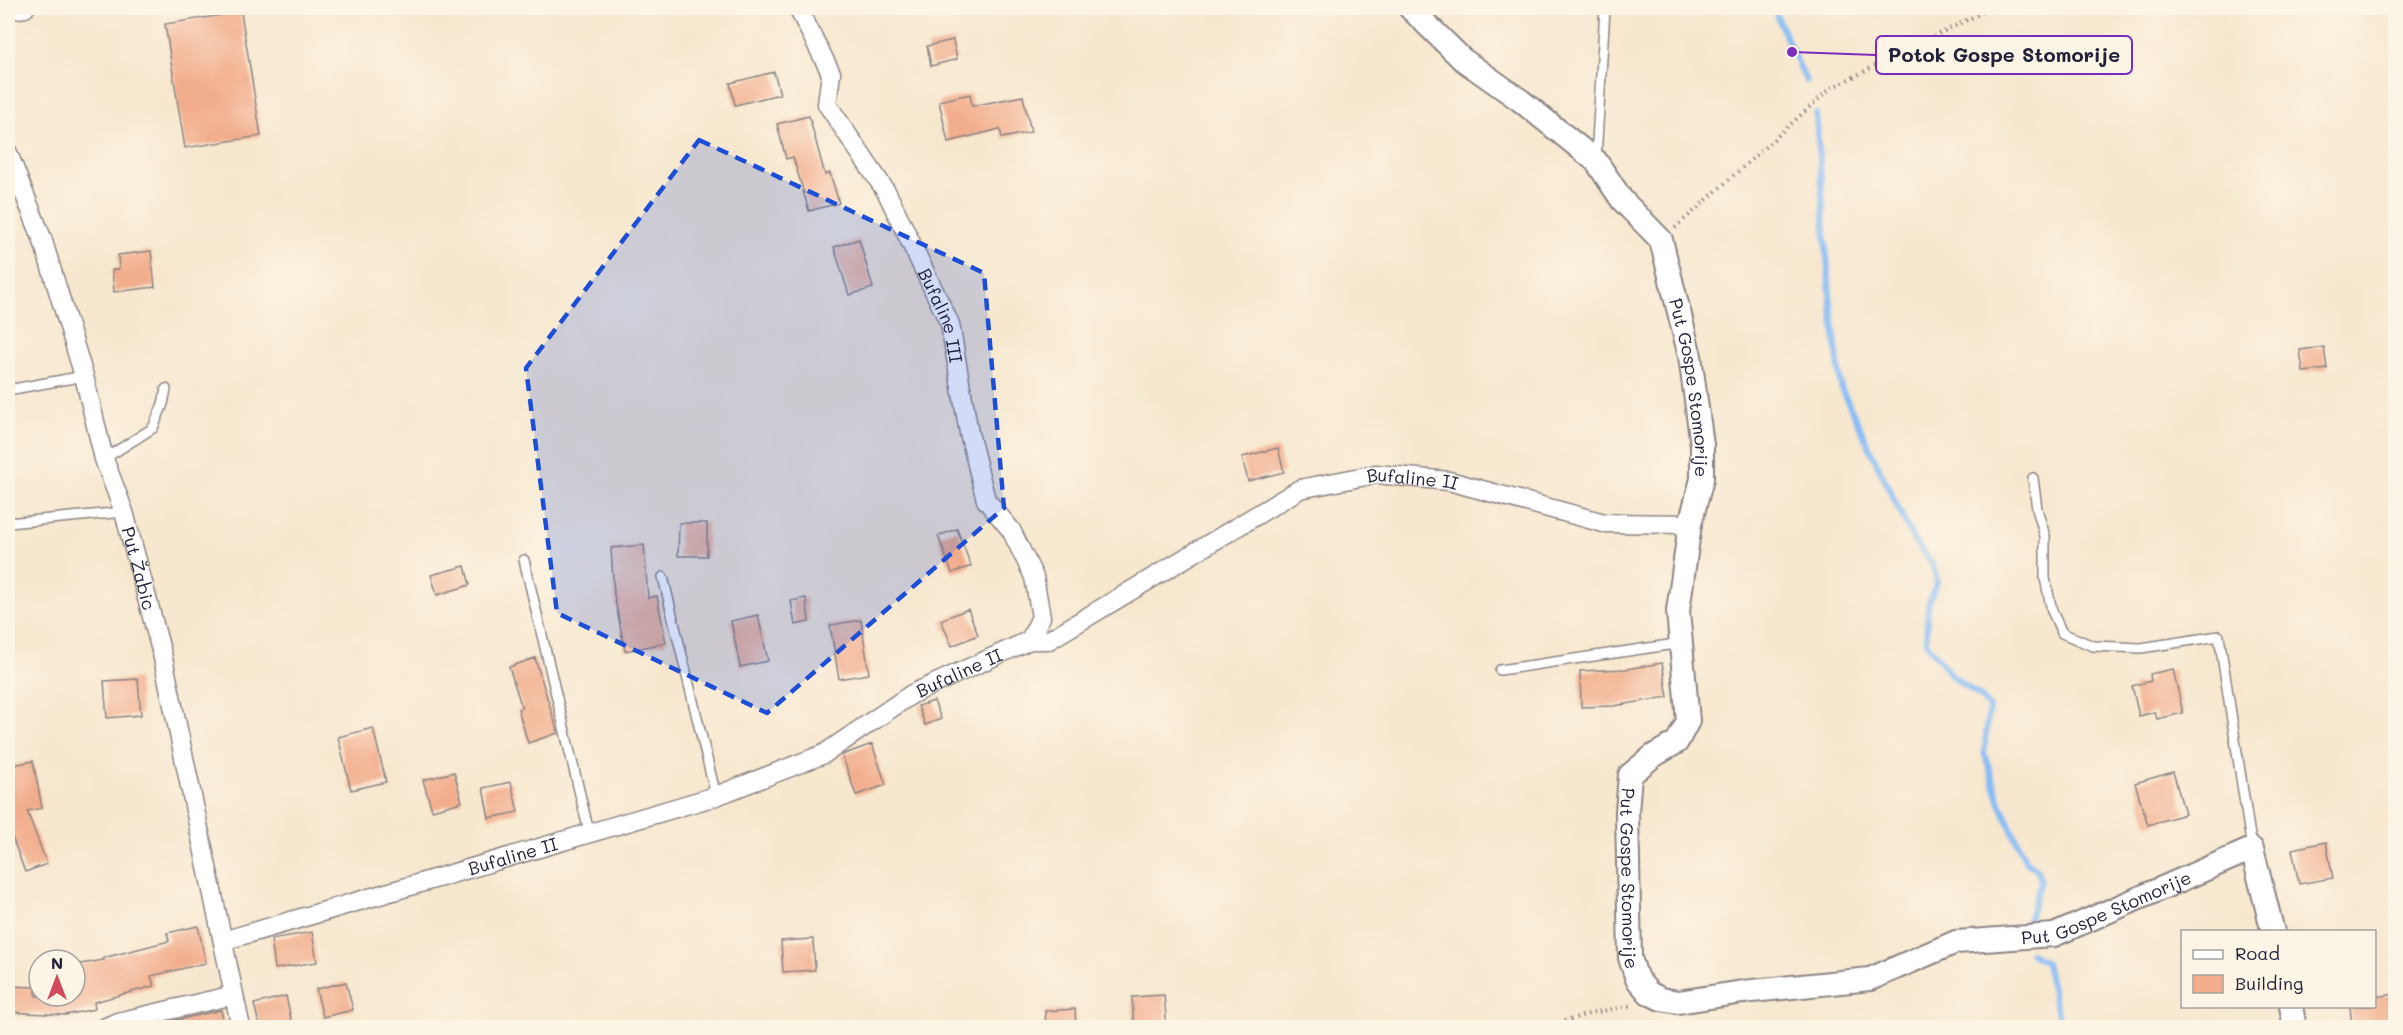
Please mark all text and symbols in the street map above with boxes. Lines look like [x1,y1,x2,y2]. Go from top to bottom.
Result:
callout: Potok Gospe Stomorije [1876,36,2132,74]
text: Potok Gospe Stomorije [1888,41,2120,67]
street label: Bufaline III [913,264,969,365]
street label: Put Gospe Stomorije [1664,296,1714,477]
street label: Bufaline II [1364,462,1461,495]
street label: Put Žabic [116,524,162,613]
street label: Bufaline II [912,642,1006,703]
street label: Put Gospe Stomorije [1615,787,1645,972]
street label: Bufaline II [465,831,560,880]
street label: Put Gospe Stomorije [2020,865,2195,949]
legend [2181,930,2376,1008]
text: Road [2235,941,2280,965]
north arrow [27,948,87,1008]
text: N [51,952,63,973]
text: Building [2235,971,2303,995]

